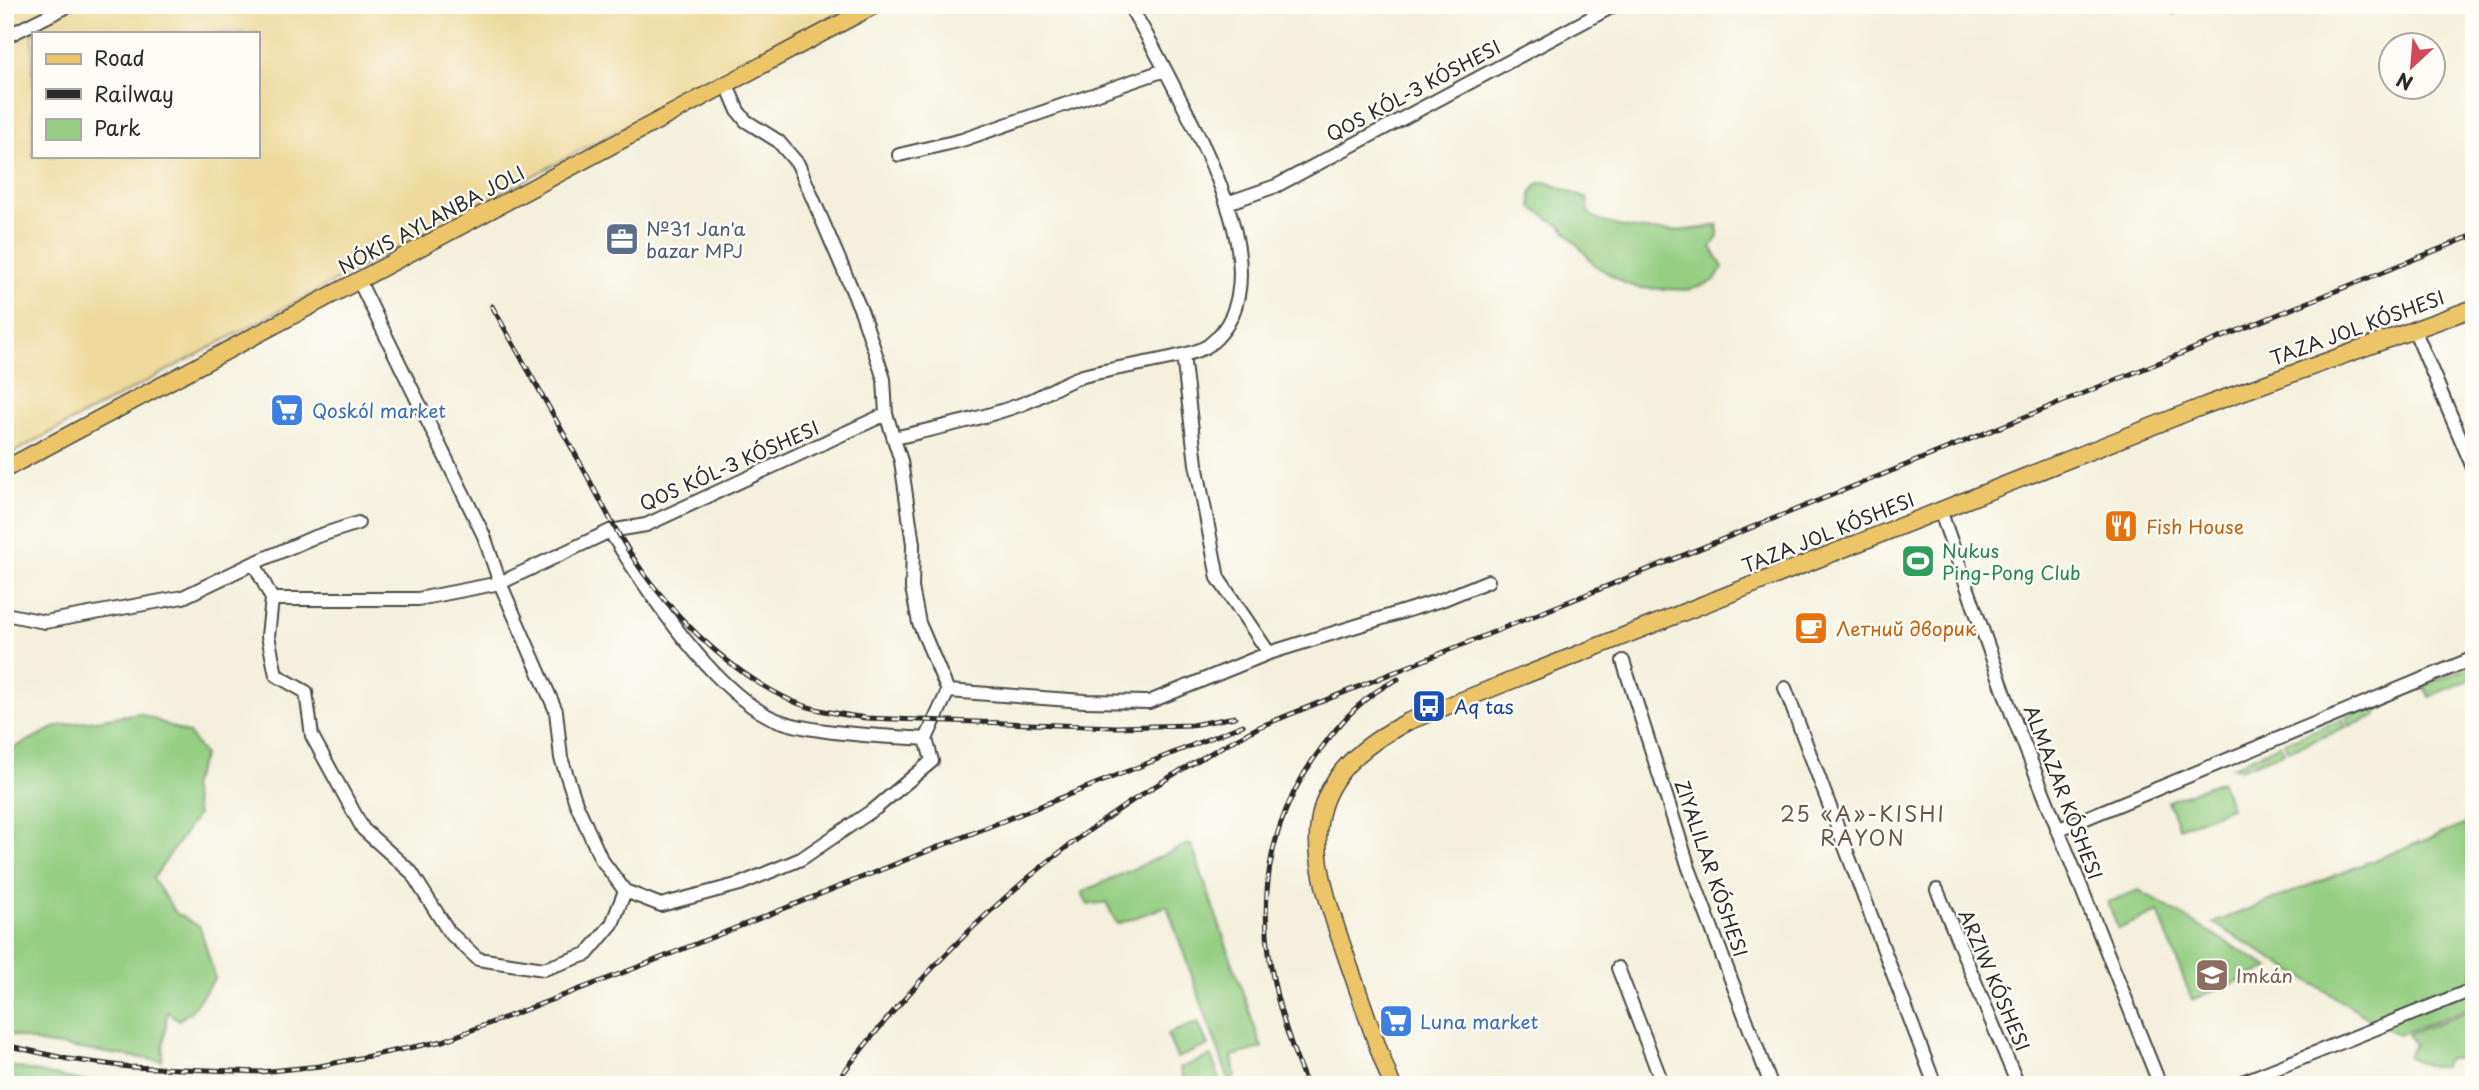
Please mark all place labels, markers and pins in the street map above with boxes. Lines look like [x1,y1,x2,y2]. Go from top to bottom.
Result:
place label: №31 Jan'a bazar MPJ [646,214,745,264]
office icon: №31 Jan'a bazar MPJ [603,220,641,258]
supermarket icon: Qoskól market [268,391,306,429]
place label: Qoskól market [312,396,446,424]
restaurant icon: Fish House [2102,507,2140,545]
place label: Fish House [2146,512,2244,540]
place label: Nukus Ping-Pong Club [1942,536,2080,586]
sports icon: Nukus Ping-Pong Club [1899,542,1937,580]
cafe icon: Летний дворик [1792,609,1830,647]
place label: Летний дворик [1836,614,1977,642]
bus stop icon: Aq tas [1410,687,1448,725]
place label: Aq tas [1454,692,1514,720]
school or university icon: Imkán [2193,956,2231,994]
place label: Imkán [2236,961,2293,989]
supermarket icon: Luna market [1377,1002,1415,1040]
place label: Luna market [1420,1007,1539,1035]

